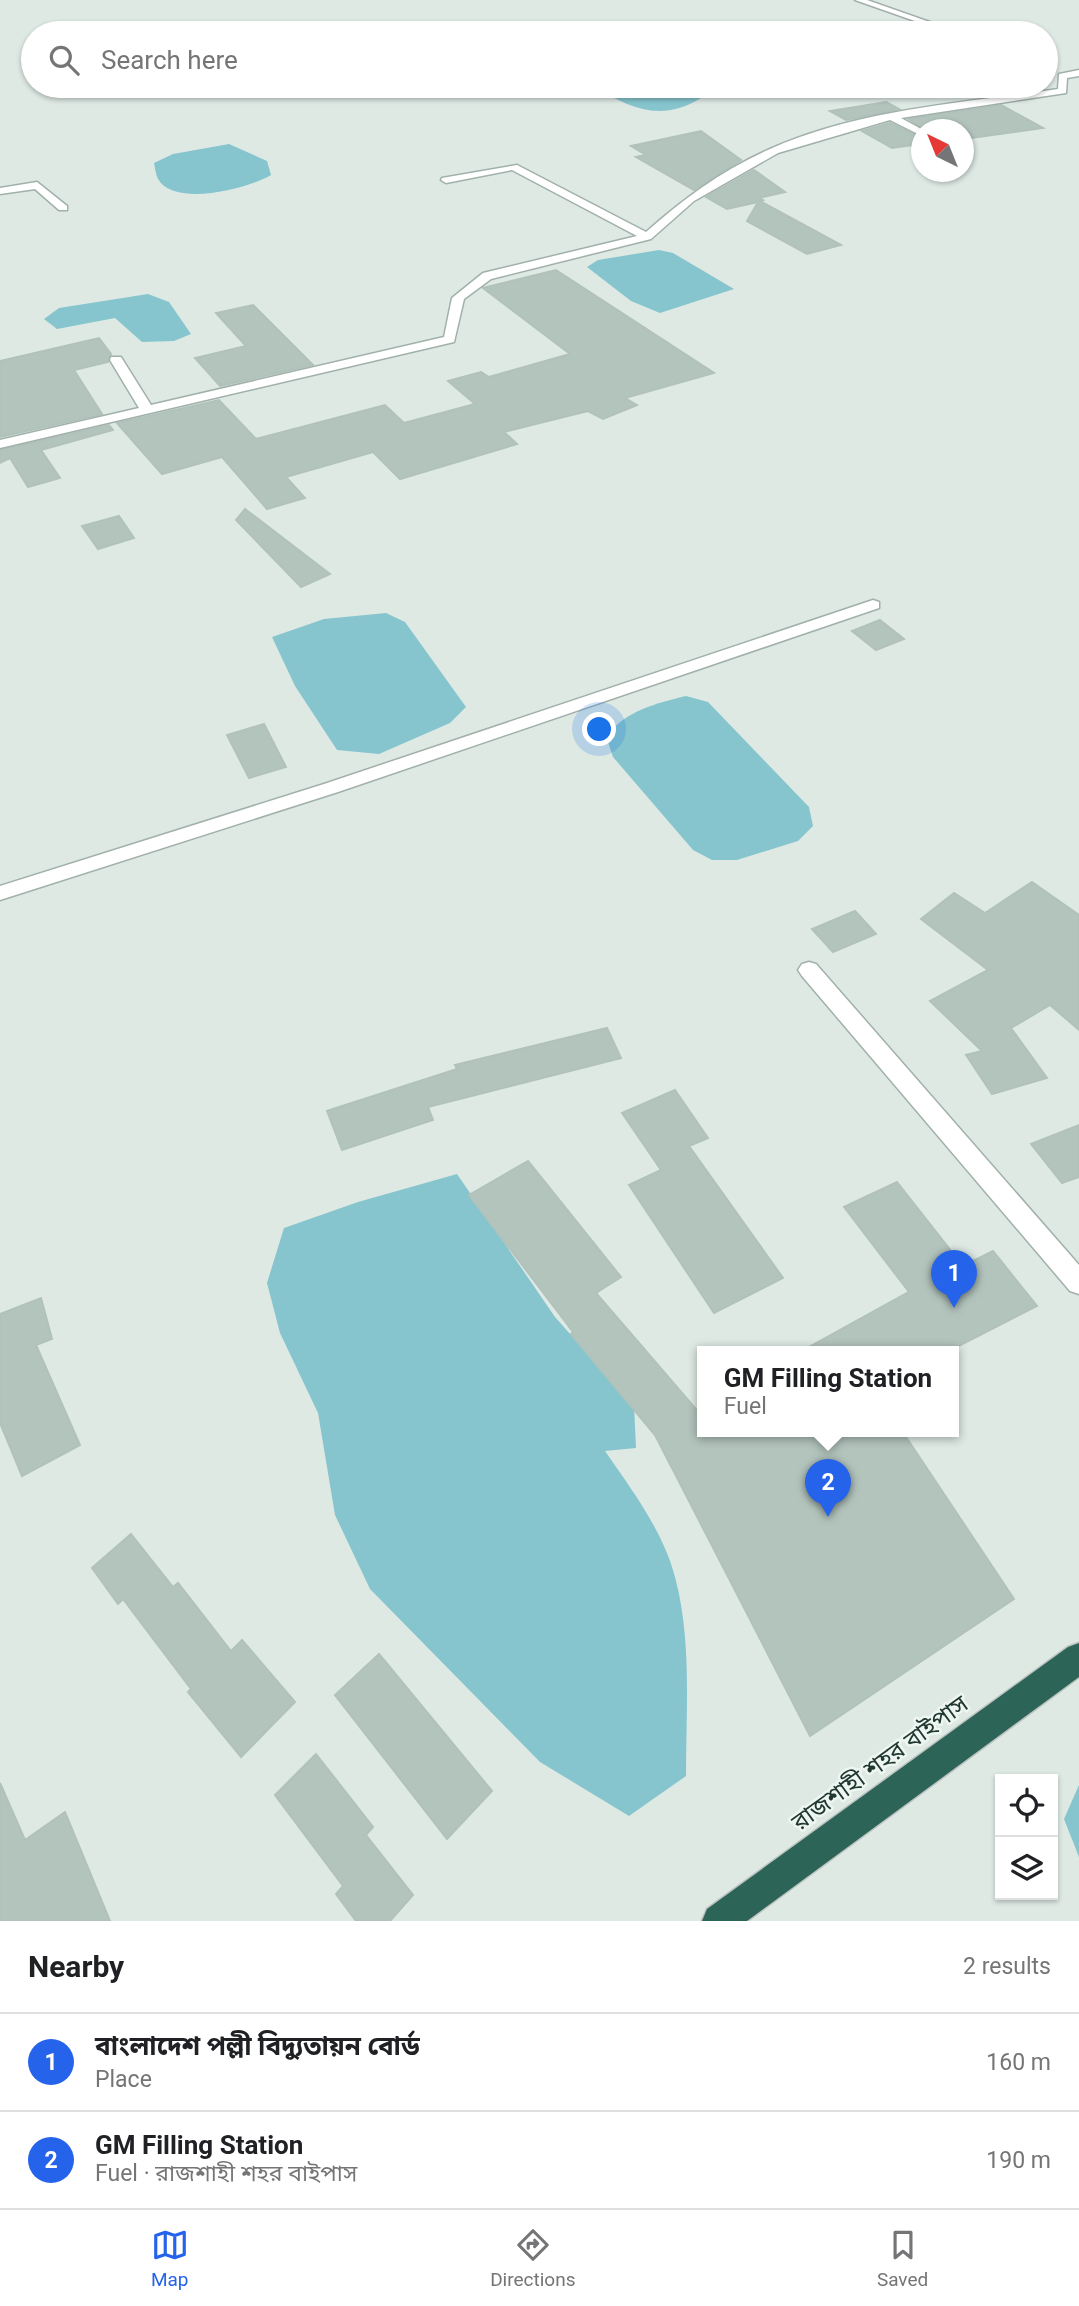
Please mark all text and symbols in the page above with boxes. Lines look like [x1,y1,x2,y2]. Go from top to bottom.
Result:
search box [21,21,1058,98]
icon: search [45,41,83,79]
text: Search here [101,45,238,75]
north arrow [911,119,974,182]
your location [582,712,616,746]
pin: 1 [931,1250,977,1308]
popup [697,1346,959,1437]
text: GM Filling Station [724,1363,932,1393]
text: Fuel [724,1393,767,1420]
pin: 2 [805,1459,851,1517]
street label: রাজশাহী শহর বাইপাস [786,1689,974,1837]
map controls [995,1774,1058,1900]
button: locate [995,1774,1058,1837]
button: layers [995,1837,1058,1900]
text: Nearby [28,1949,124,1984]
text: 2 results [963,1953,1051,1980]
text: বাংলাদেশ পল্লী বিদ্যুতায়ন বোর্ড [95,2031,420,2061]
text: 1 [44,2049,58,2076]
text: 160 m [986,2049,1051,2076]
text: Place [95,2066,152,2093]
text: GM Filling Station [95,2130,303,2160]
text: 2 [44,2147,58,2174]
text: 190 m [986,2147,1051,2174]
text: Fuel · রাজশাহী শহর বাইপাস [95,2160,357,2187]
tab: Map [151,2226,189,2291]
tab: Directions [490,2226,575,2291]
tab: Saved [877,2226,928,2291]

